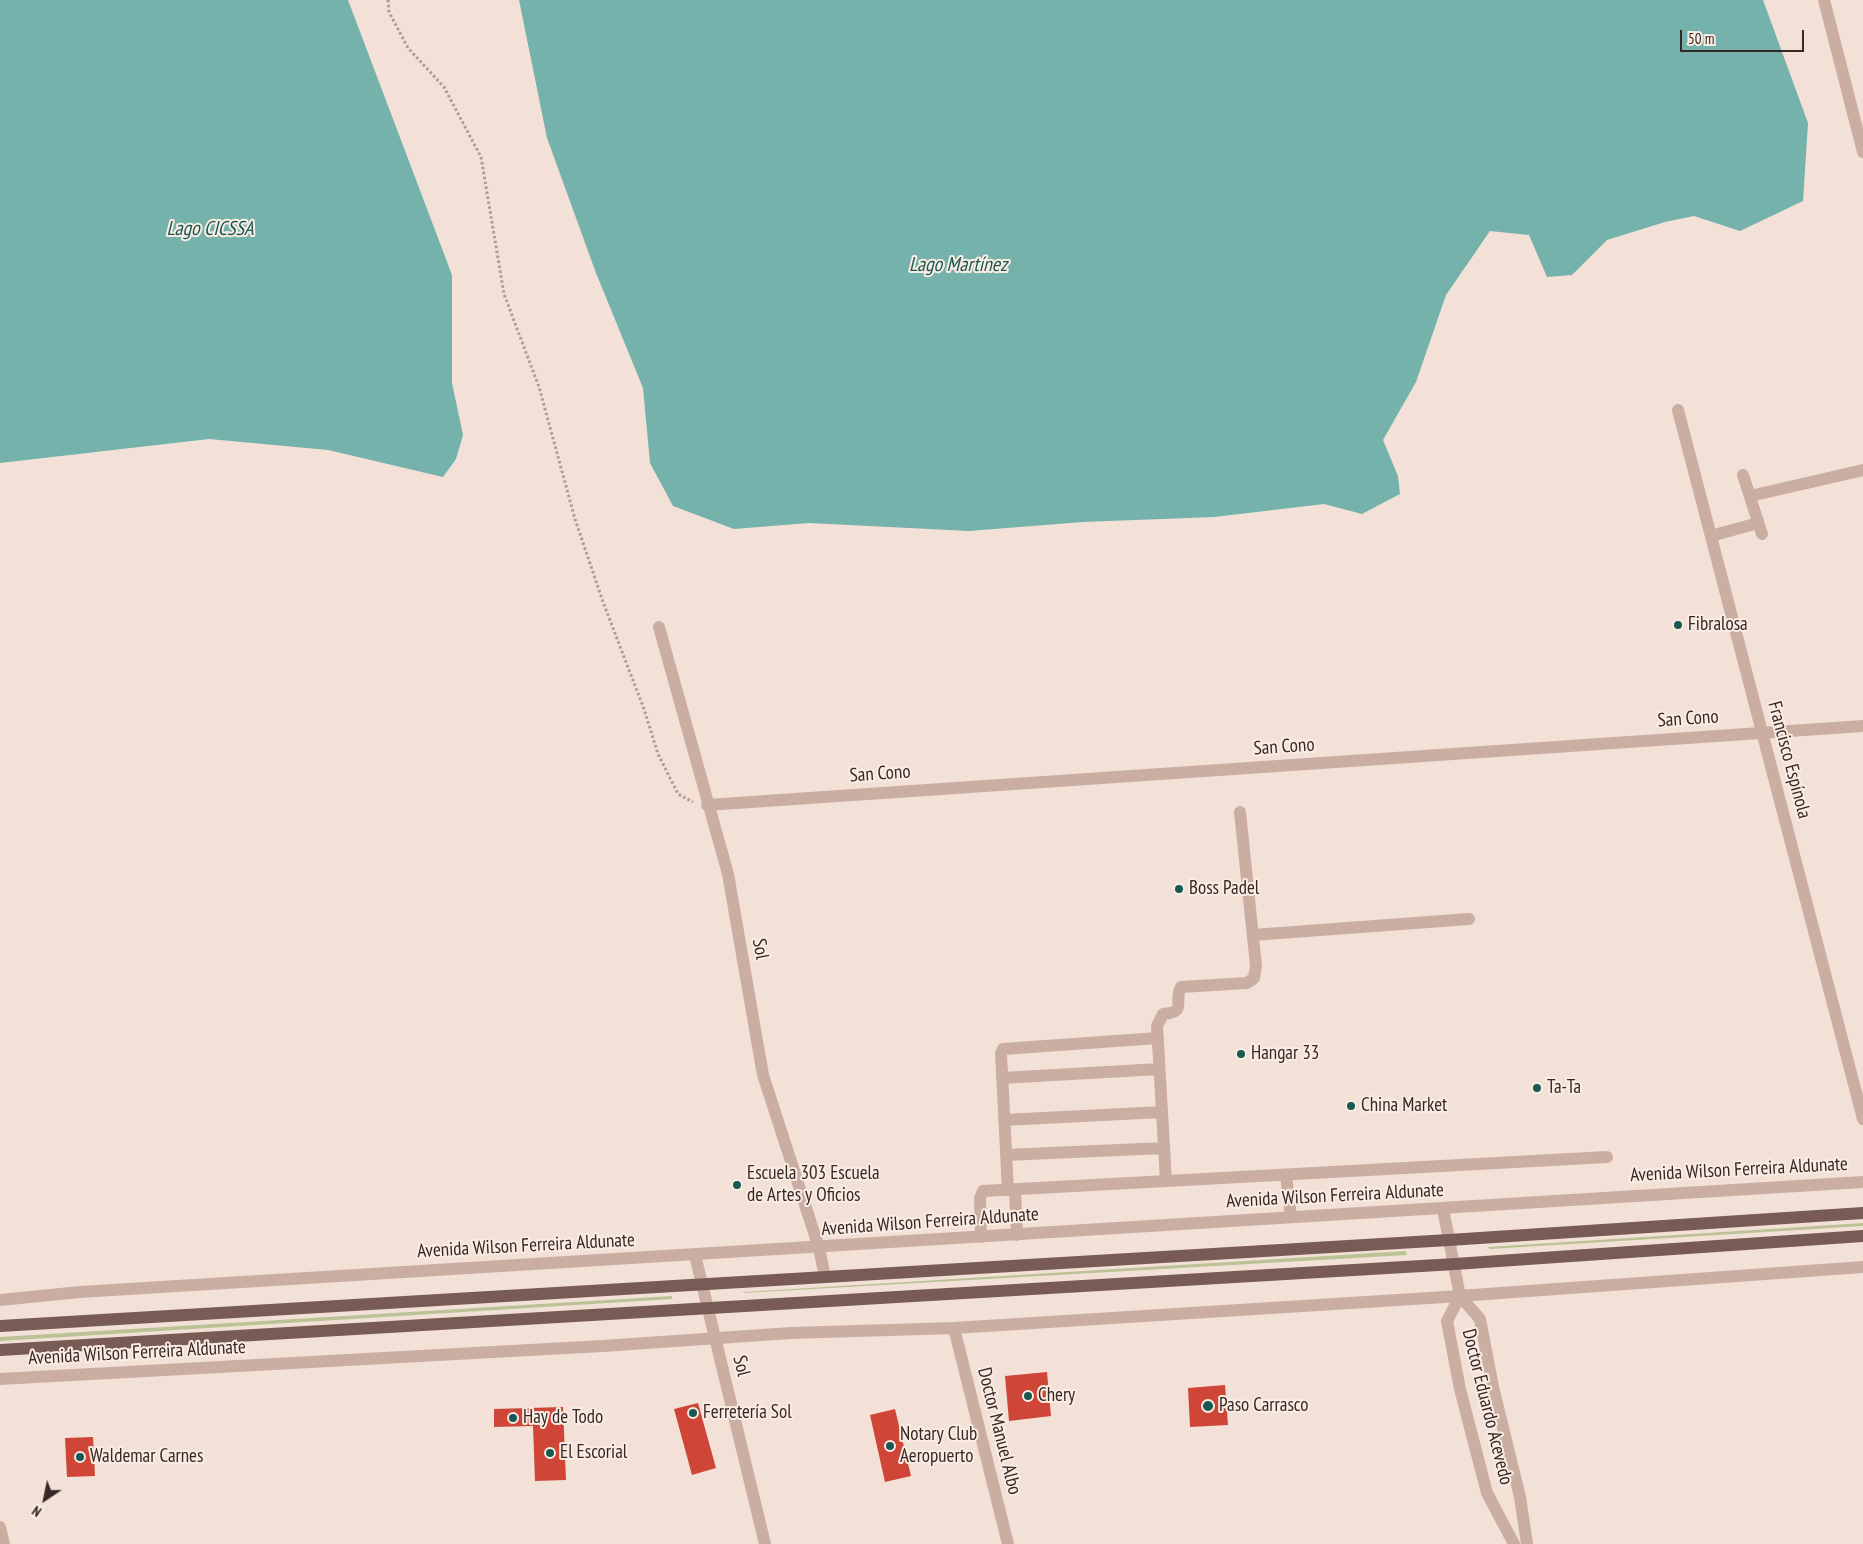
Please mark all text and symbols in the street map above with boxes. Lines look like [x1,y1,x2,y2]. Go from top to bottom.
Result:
scale bar [1683,20,1807,52]
text: 50 m [1688,29,1714,48]
water label: Lago CICSSA [166,217,254,241]
water label: Lago Martínez [909,253,1007,277]
place label: Fibralosa [1688,614,1748,636]
marker: Fibralosa [1672,619,1684,631]
street label: Francisco Espínola [1762,699,1816,821]
street label: San Cono [1657,705,1719,733]
street label: San Cono [1253,733,1315,761]
street label: San Cono [849,760,911,788]
place label: Boss Padel [1189,878,1259,900]
marker: Boss Padel [1173,883,1185,895]
street label: Sol [747,937,773,961]
place label: Hangar 33 [1251,1043,1319,1065]
marker: Hangar 33 [1235,1048,1247,1060]
place label: Ta-Ta [1547,1077,1581,1099]
marker: Ta-Ta [1531,1082,1543,1094]
place label: China Market [1361,1095,1447,1117]
marker: China Market [1345,1100,1357,1112]
street label: Avenida Wilson Ferreira Aldunate [1630,1153,1848,1187]
place label: Escuela 303 Escuela de Artes y Oficios [747,1163,880,1207]
marker: Escuela 303 Escuela de Artes y Oficios [731,1179,743,1191]
street label: Avenida Wilson Ferreira Aldunate [1226,1179,1444,1213]
street label: Avenida Wilson Ferreira Aldunate [821,1203,1039,1241]
street label: Avenida Wilson Ferreira Aldunate [417,1229,635,1263]
street label: Doctor Eduardo Acevedo [1457,1327,1517,1487]
street label: Avenida Wilson Ferreira Aldunate [28,1336,246,1370]
street label: Sol [727,1353,755,1379]
street label: Doctor Manuel Albo [972,1365,1026,1497]
place label: Chery [1038,1385,1075,1407]
marker: Chery [1022,1390,1034,1402]
place label: Paso Carrasco [1219,1395,1308,1417]
marker: Paso Carrasco [1201,1399,1215,1413]
place label: Ferretería Sol [703,1402,792,1424]
place label: Hay de Todo [523,1407,603,1429]
marker: Ferretería Sol [687,1407,699,1419]
marker: Hay de Todo [507,1412,519,1424]
place label: Notary Club Aeropuerto [900,1424,977,1468]
marker: Notary Club Aeropuerto [884,1440,896,1452]
place label: El Escorial [560,1442,627,1464]
place label: Waldemar Carnes [90,1446,203,1468]
marker: El Escorial [544,1447,556,1459]
marker: Waldemar Carnes [74,1451,86,1463]
north arrow [20,1474,70,1524]
text: N [28,1502,45,1521]

